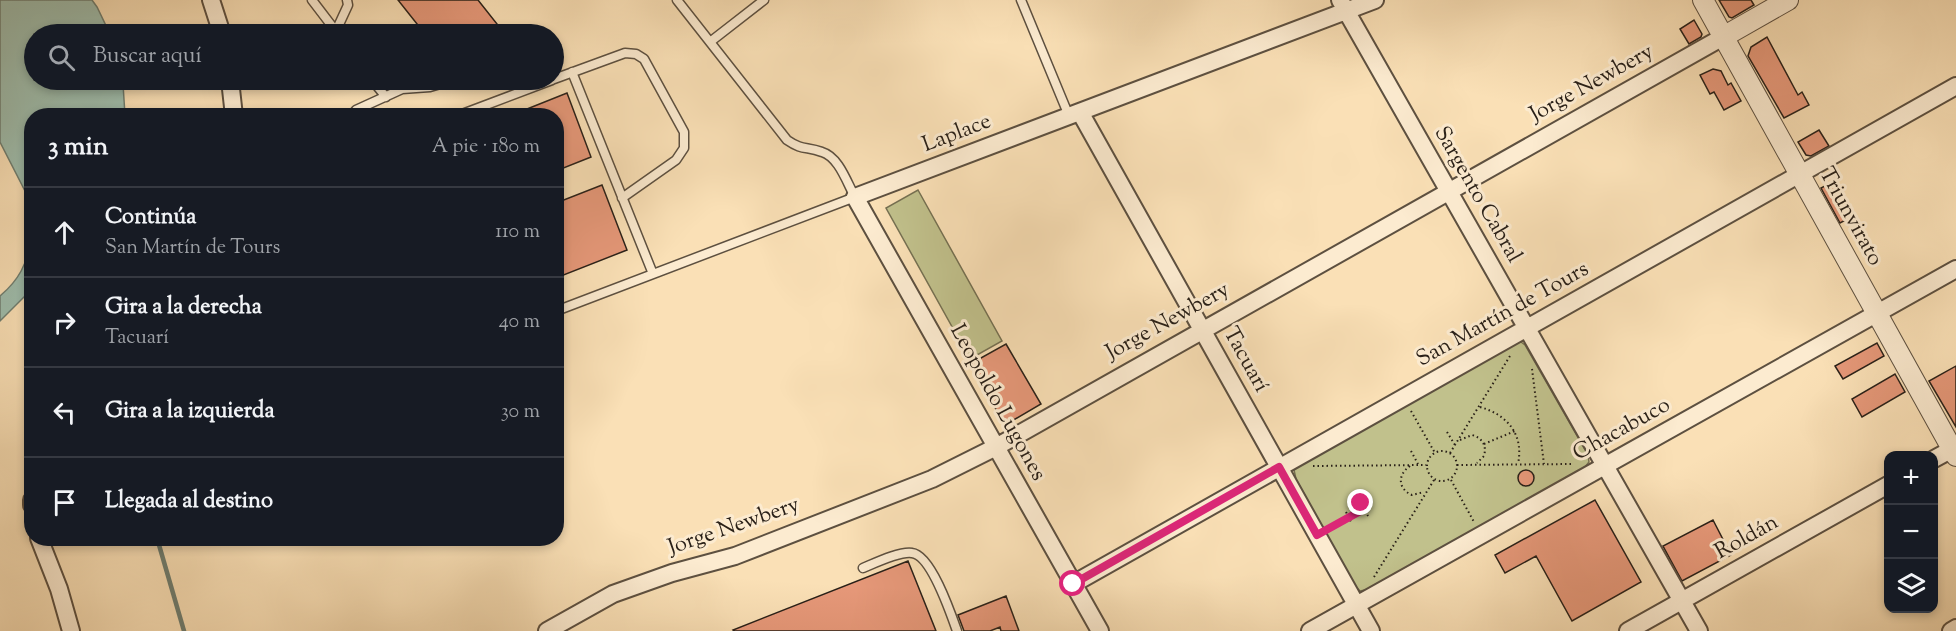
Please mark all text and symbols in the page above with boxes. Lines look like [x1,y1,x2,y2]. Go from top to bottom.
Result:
search box [24,24,564,90]
street label: Jorge Newbery [1523,37,1660,132]
icon: search [45,41,78,74]
text: Buscar aquí [93,41,202,73]
street label: Laplace [918,106,996,162]
street label: Sargento Cabral [1425,121,1529,269]
text: 3 min [48,129,108,166]
text: A pie · 180 m [432,133,540,162]
street label: Triunvirato [1810,162,1890,272]
text: Continúa [105,202,196,234]
icon: ahead [48,216,81,249]
text: 110 m [495,218,540,247]
text: San Martín de Tours [105,234,280,263]
street label: San Martín de Tours [1411,254,1595,376]
street label: Jorge Newbery [1099,275,1236,370]
text: Gira a la derecha [105,292,262,324]
icon: right [48,306,81,339]
text: 40 m [499,308,540,337]
street label: Leopoldo Lugones [941,319,1053,487]
street label: Tacuarí [1214,321,1276,399]
text: Tacuarí [105,324,169,353]
street label: Chacabuco [1567,390,1677,470]
icon: left [48,396,81,429]
text: Gira a la izquierda [105,396,275,428]
text: 30 m [501,398,540,427]
map controls [1884,451,1938,613]
button: + [1884,451,1938,505]
icon: arrive [48,486,81,519]
text: Llegada al destino [105,486,273,518]
route end [1347,489,1373,515]
street label: Jorge Newbery [663,490,804,565]
button: − [1884,505,1938,559]
street label: Roldán [1709,507,1785,569]
button: layers [1884,559,1938,613]
route start [1059,570,1085,596]

